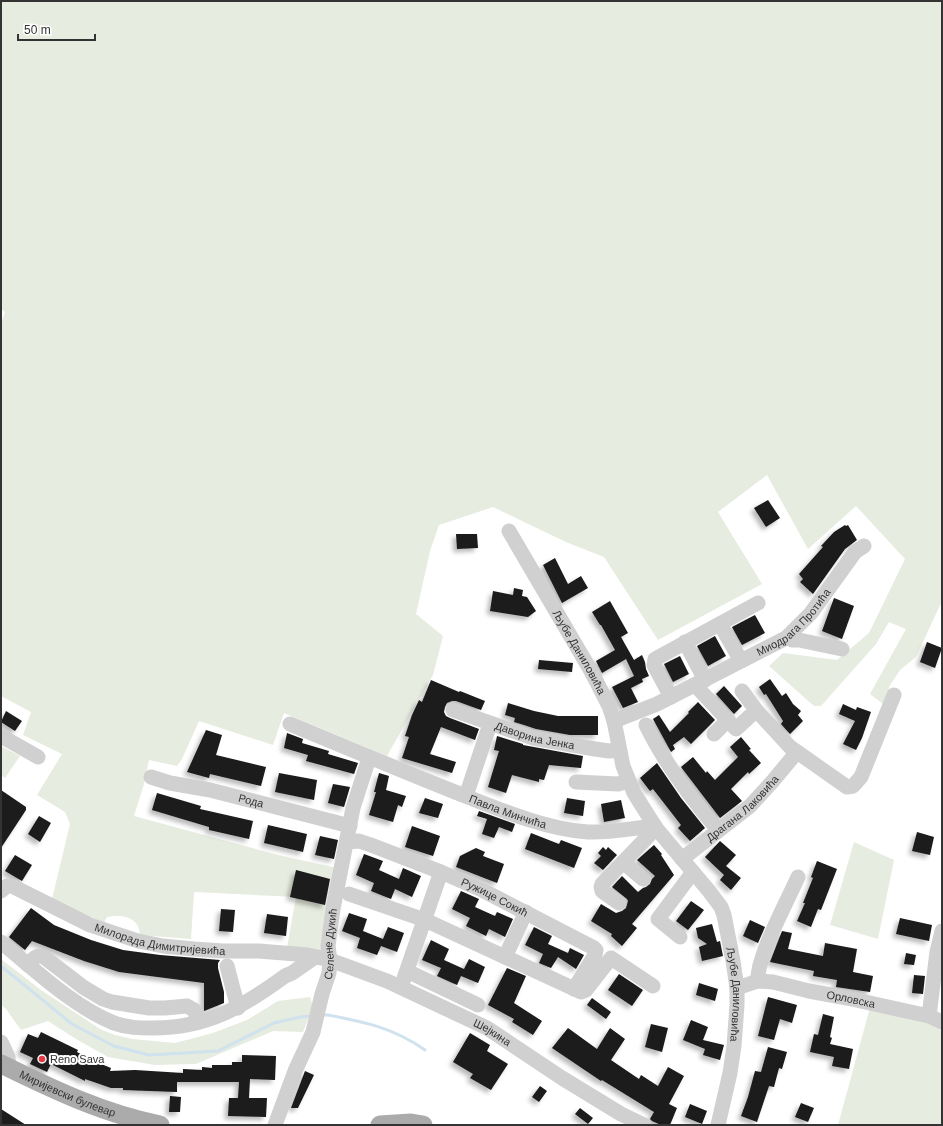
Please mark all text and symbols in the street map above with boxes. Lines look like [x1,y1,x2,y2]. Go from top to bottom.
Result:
scale bar [18,16,95,42]
text: 50 m [24,23,51,37]
street label: Миодрага Протића [755,586,833,658]
street label: Љубе Даниловића [550,608,608,697]
street label: Даворина Јенка [494,719,576,751]
street label: Драгана Лаковића [704,772,782,844]
street label: Рода [237,792,266,810]
street label: Павла Минчића [468,792,549,831]
street label: Ружице Сокић [459,876,530,919]
street label: Селене Дукић [321,908,339,981]
street label: Милорада Димитријевића [93,921,227,957]
street label: Љубе Даниловића [724,946,743,1043]
street label: Орловска [826,988,877,1010]
street label: Шејкина [472,1017,514,1049]
place label: Reno Sava [50,1053,105,1065]
marker: Reno Sava [37,1054,47,1064]
street label: Миријевски булевар [18,1068,117,1119]

